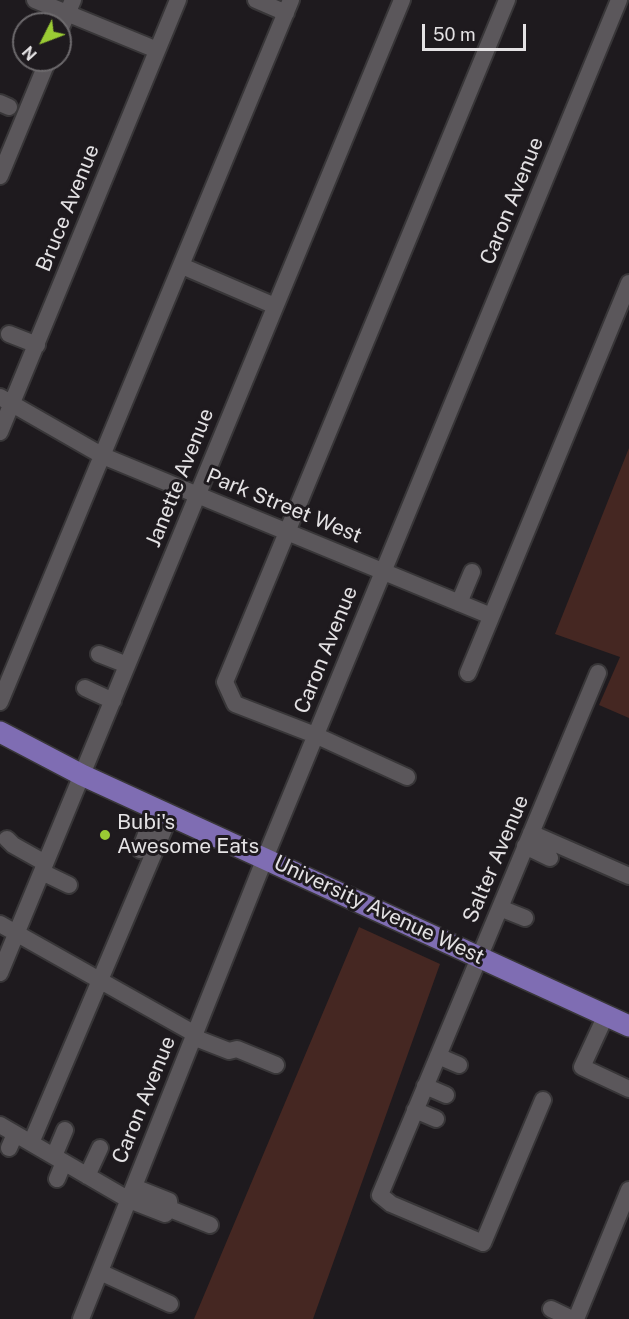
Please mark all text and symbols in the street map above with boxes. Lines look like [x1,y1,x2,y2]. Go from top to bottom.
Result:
north arrow [12,12,72,72]
scale bar [425,12,528,50]
text: 50 m [433,24,476,45]
text: N [18,42,41,64]
street label: Caron Avenue [475,134,549,268]
street label: Bruce Avenue [31,141,105,275]
street label: Janette Avenue [141,405,219,551]
street label: Park Street West [202,463,366,549]
street label: Caron Avenue [289,583,363,717]
street label: Salter Avenue [458,791,534,927]
place label: Bubi's Awesome Eats [117,810,259,860]
marker: Bubi's Awesome Eats [98,828,112,842]
street label: University Avenue West [270,850,488,970]
street label: Caron Avenue [107,1033,181,1167]

